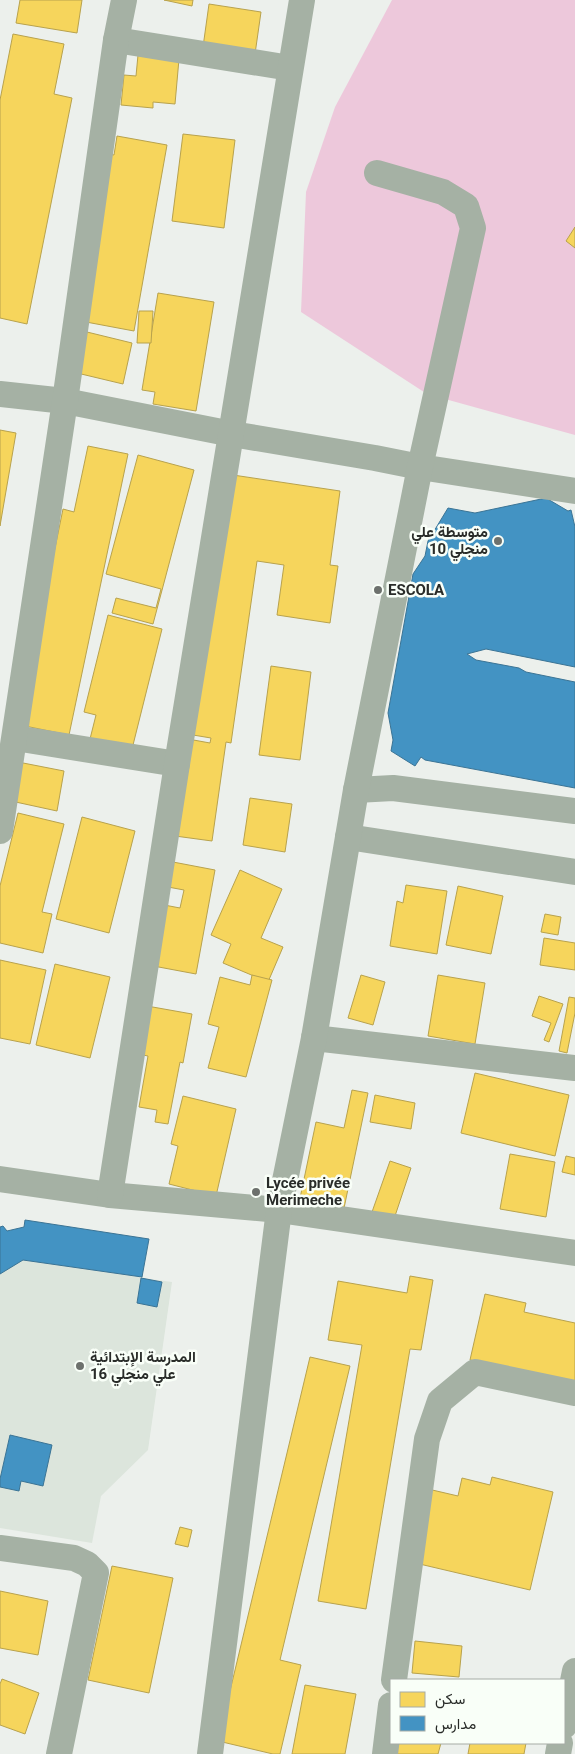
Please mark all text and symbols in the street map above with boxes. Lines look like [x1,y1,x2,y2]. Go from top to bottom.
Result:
place label: متوسطة علي منجلي 10 [411,523,488,562]
marker: متوسطة علي منجلي 10 [492,535,504,547]
place label: ESCOLA [388,581,445,599]
marker: ESCOLA [372,584,384,596]
place label: Lycée privée Merimeche [266,1174,350,1209]
marker: Lycée privée Merimeche [250,1186,262,1198]
place label: المدرسة الإبتدائية علي منجلي 16 [90,1348,196,1387]
marker: المدرسة الإبتدائية علي منجلي 16 [74,1360,86,1372]
legend [390,1679,565,1744]
text: سكن [435,1690,465,1709]
text: مدارس [435,1715,476,1734]

